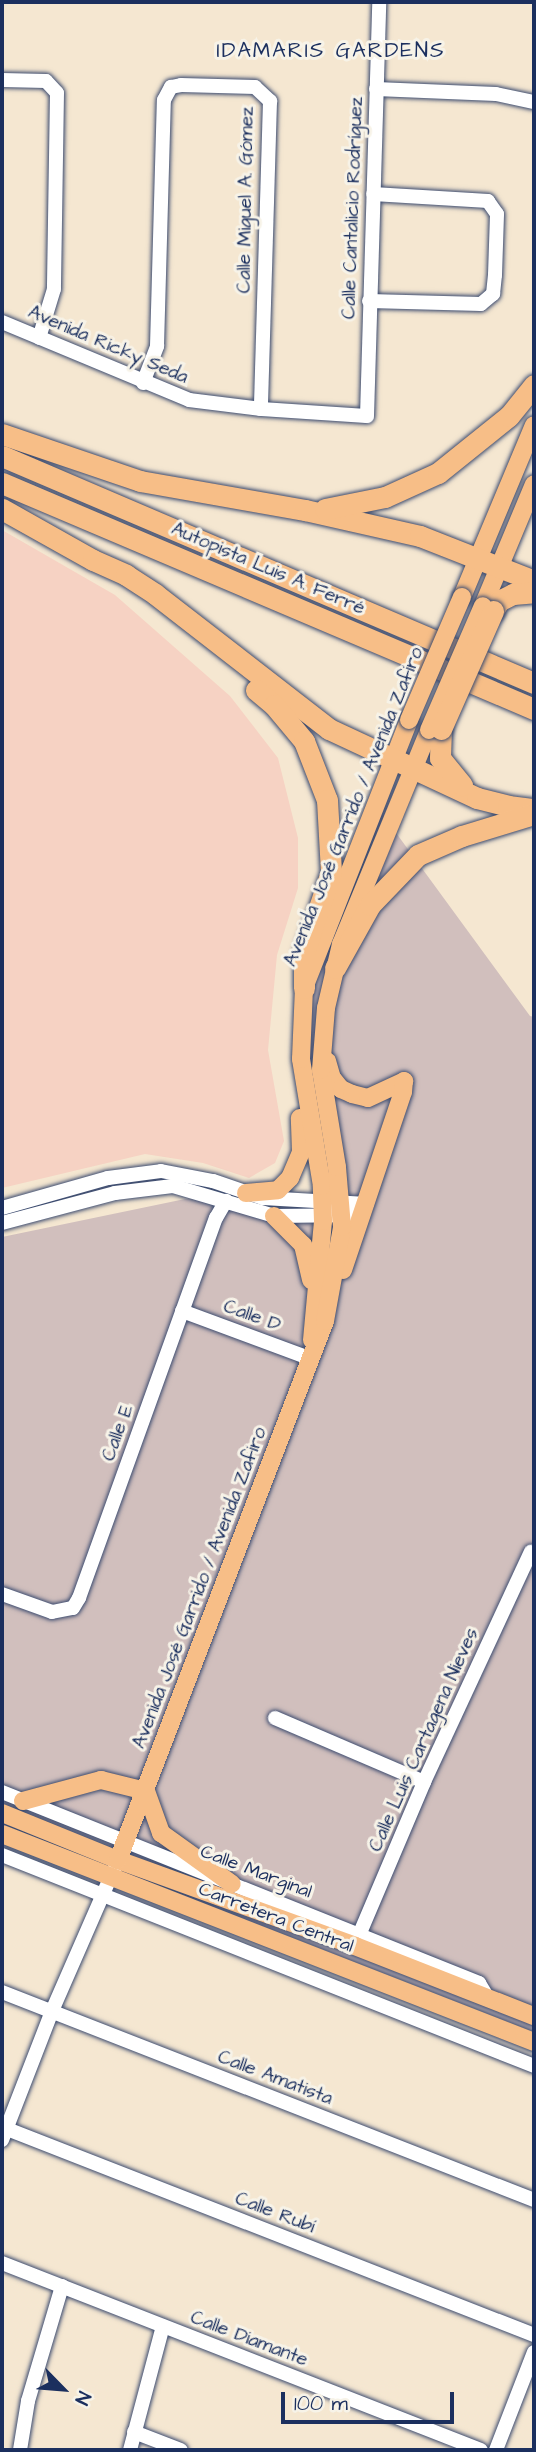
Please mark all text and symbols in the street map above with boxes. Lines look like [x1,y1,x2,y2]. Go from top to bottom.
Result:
district label: IDAMARIS GARDENS [219,38,443,64]
street label: Calle Cantalicio Rodríguez [338,96,368,320]
street label: Calle Miguel A. Gómez [233,106,259,294]
street label: Avenida Ricky Seda [25,301,191,389]
street label: Autopista Luis A. Ferré [168,518,368,620]
street label: Avenida José Garrido / Avenida Zafiro [279,644,429,970]
street label: Calle D [220,1295,284,1337]
street label: Calle E [97,1402,139,1464]
street label: Avenida José Garrido / Avenida Zafiro [128,1424,272,1752]
street label: Calle Luis Cartagena Nieves [364,1625,484,1855]
street label: Calle Marginal [197,1840,315,1904]
street label: Carretera Central [195,1878,357,1958]
street label: Calle Amatista [214,2046,336,2110]
street label: Calle Rubí [232,2187,318,2239]
street label: Calle Diamante [187,2306,311,2372]
north arrow [28,2354,98,2424]
scale bar [284,2378,457,2422]
text: N [68,2387,97,2409]
text: 100 m [294,2389,348,2418]

